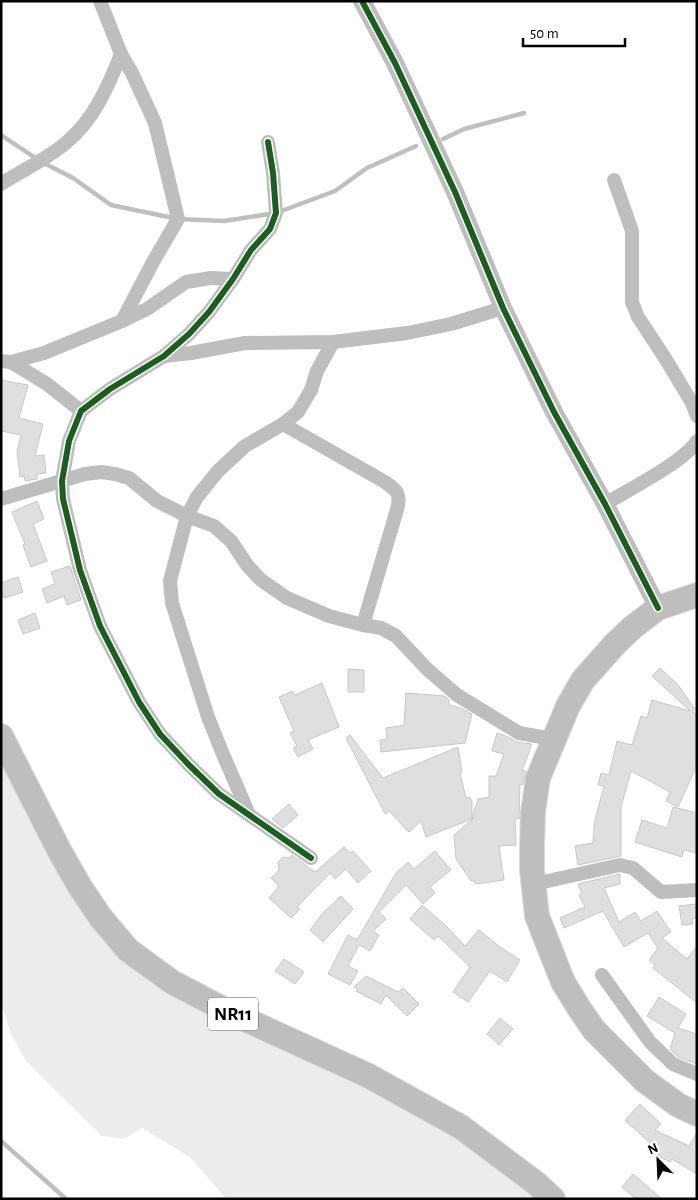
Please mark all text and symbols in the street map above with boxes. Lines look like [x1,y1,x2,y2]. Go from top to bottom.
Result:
scale bar [523,15,626,47]
text: 50 m [530,26,559,41]
road number: NR11 [208,998,258,1030]
north arrow [633,1135,683,1185]
text: N [646,1141,660,1157]

